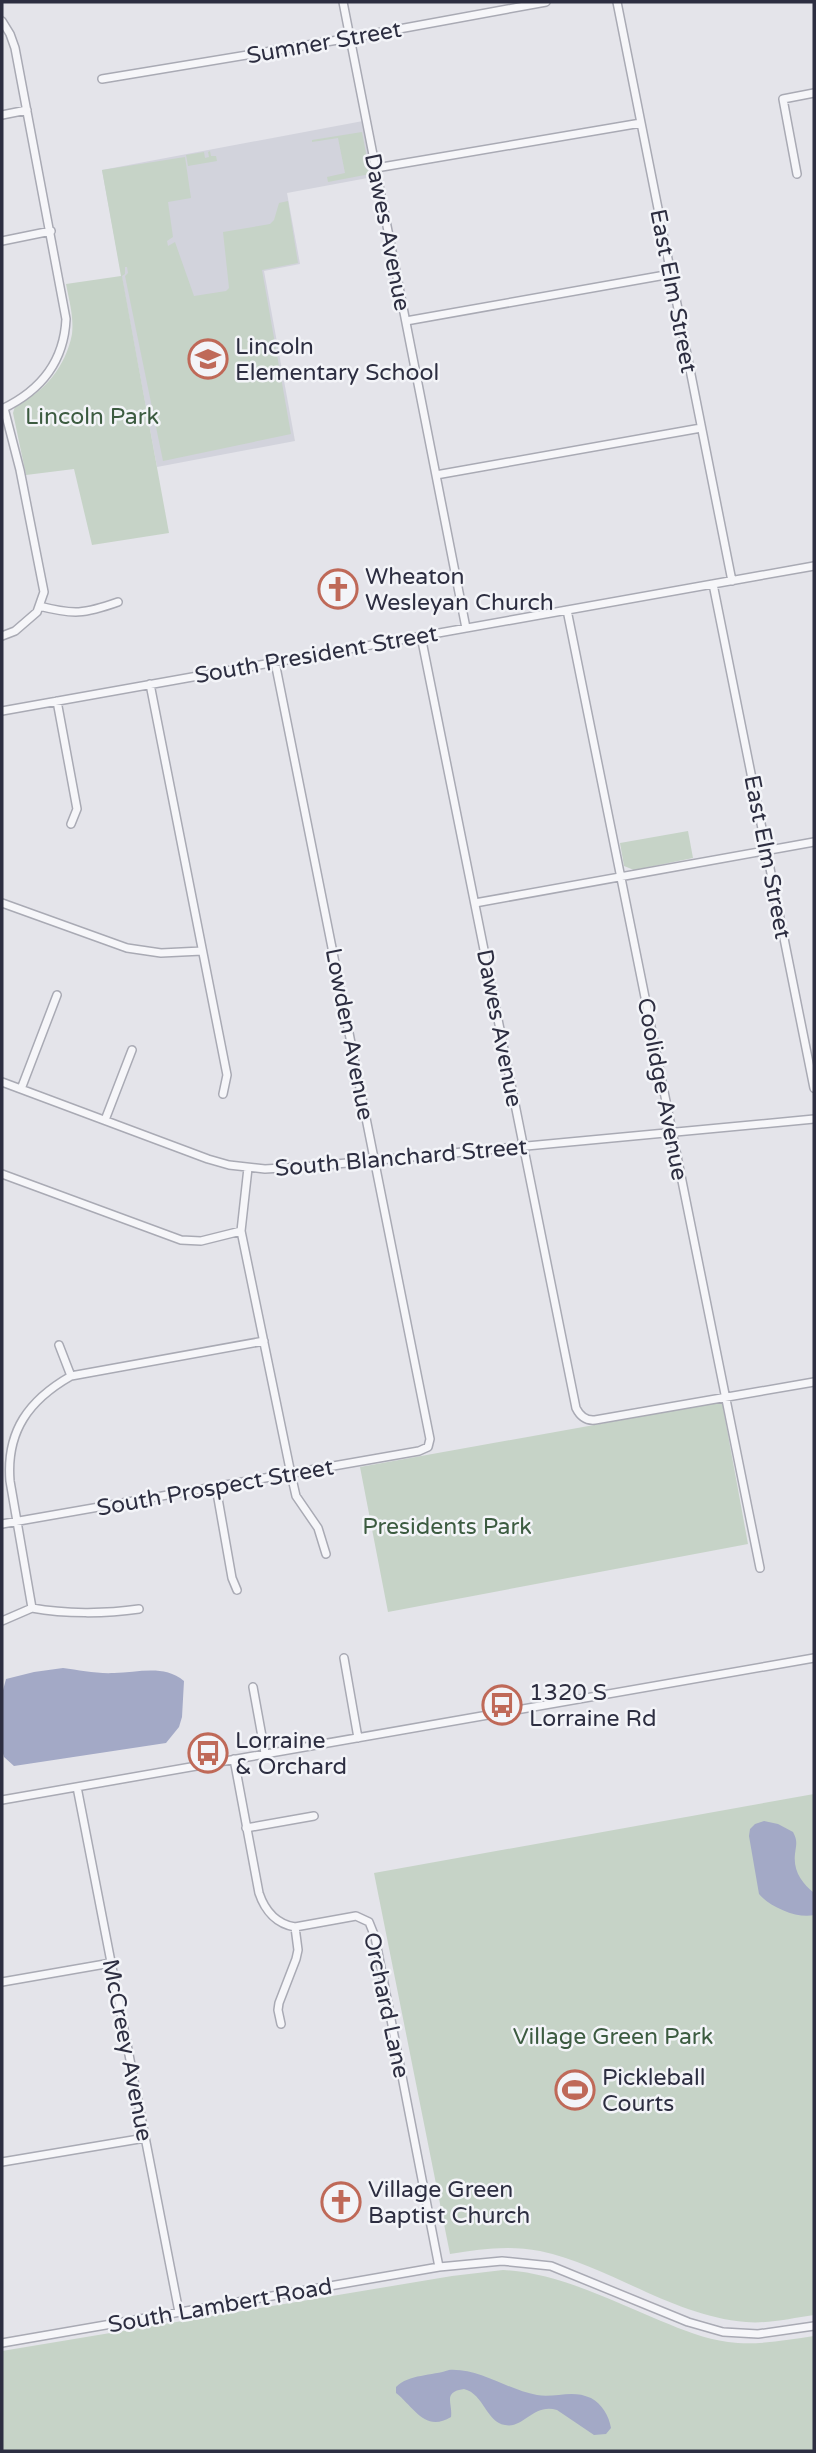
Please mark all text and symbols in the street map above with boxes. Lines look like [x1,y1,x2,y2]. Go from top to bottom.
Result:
street label: Sumner Street [245,16,404,70]
street label: Dawes Avenue [358,151,416,313]
street label: East Elm Street [643,207,703,376]
place label: Lincoln Elementary School [235,333,439,387]
school or university icon: Lincoln Elementary School [187,338,229,380]
park label: Lincoln Park [25,403,159,431]
place label: Wheaton Wesleyan Church [365,563,554,617]
church icon: Wheaton Wesleyan Church [317,568,359,610]
street label: South President Street [193,620,440,690]
street label: East Elm Street [737,773,797,942]
street label: Lowden Avenue [319,946,379,1123]
street label: Dawes Avenue [470,947,528,1109]
street label: Coolidge Avenue [631,996,693,1183]
street label: South Blanchard Street [274,1133,529,1183]
street label: South Prospect Street [95,1453,336,1523]
park label: Presidents Park [362,1513,532,1541]
place label: 1320 S Lorraine Rd [529,1679,656,1733]
bus stop icon: 1320 S Lorraine Rd [481,1684,523,1726]
place label: Lorraine & Orchard [235,1727,347,1781]
bus stop icon: Lorraine & Orchard [187,1732,229,1774]
street label: Orchard Lane [357,1930,415,2081]
street label: McCreey Avenue [96,1957,158,2144]
park label: Village Green Park [513,2023,713,2051]
place label: Pickleball Courts [602,2064,705,2118]
sports icon: Pickleball Courts [554,2069,596,2111]
place label: Village Green Baptist Church [368,2176,530,2230]
church icon: Village Green Baptist Church [320,2181,362,2223]
street label: South Lambert Road [106,2272,334,2339]

